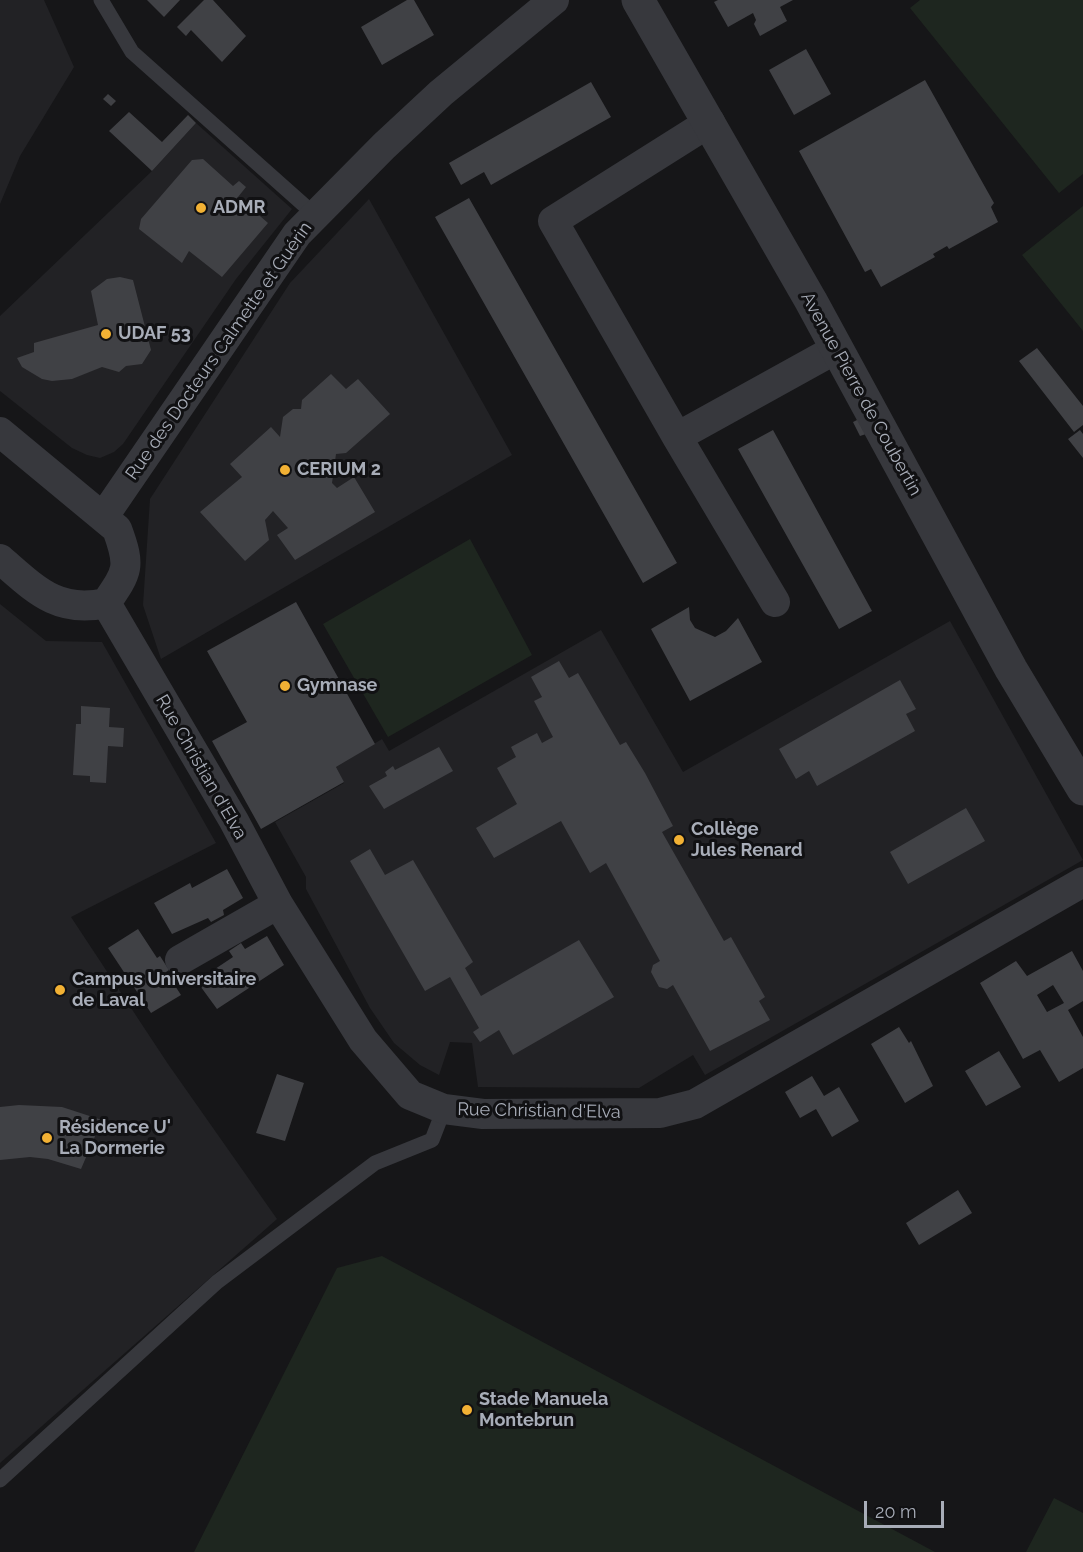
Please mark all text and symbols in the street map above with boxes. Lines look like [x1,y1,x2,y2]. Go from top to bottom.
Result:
place label: ADMR [213,197,266,219]
marker: ADMR [194,201,208,215]
street label: Rue des Docteurs Calmette et Guérin [121,218,317,484]
street label: Avenue Pierre de Coubertin [796,288,926,500]
place label: UDAF 53 [118,323,191,345]
marker: UDAF 53 [99,327,113,341]
place label: CERIUM 2 [297,459,381,481]
marker: CERIUM 2 [278,463,292,477]
place label: Gymnase [297,675,377,697]
marker: Gymnase [278,679,292,693]
street label: Rue Christian d'Elva [151,691,251,843]
place label: Collège Jules Renard [691,819,803,862]
marker: Collège Jules Renard [672,833,686,847]
place label: Campus Universitaire de Laval [72,969,256,1012]
marker: Campus Universitaire de Laval [53,983,67,997]
street label: Rue Christian d'Elva [457,1099,621,1123]
place label: Résidence U' La Dormerie [59,1117,171,1160]
marker: Résidence U' La Dormerie [40,1131,54,1145]
place label: Stade Manuela Montebrun [479,1389,608,1432]
marker: Stade Manuela Montebrun [460,1403,474,1417]
scale bar [867,1489,946,1527]
text: 20 m [875,1501,917,1522]

